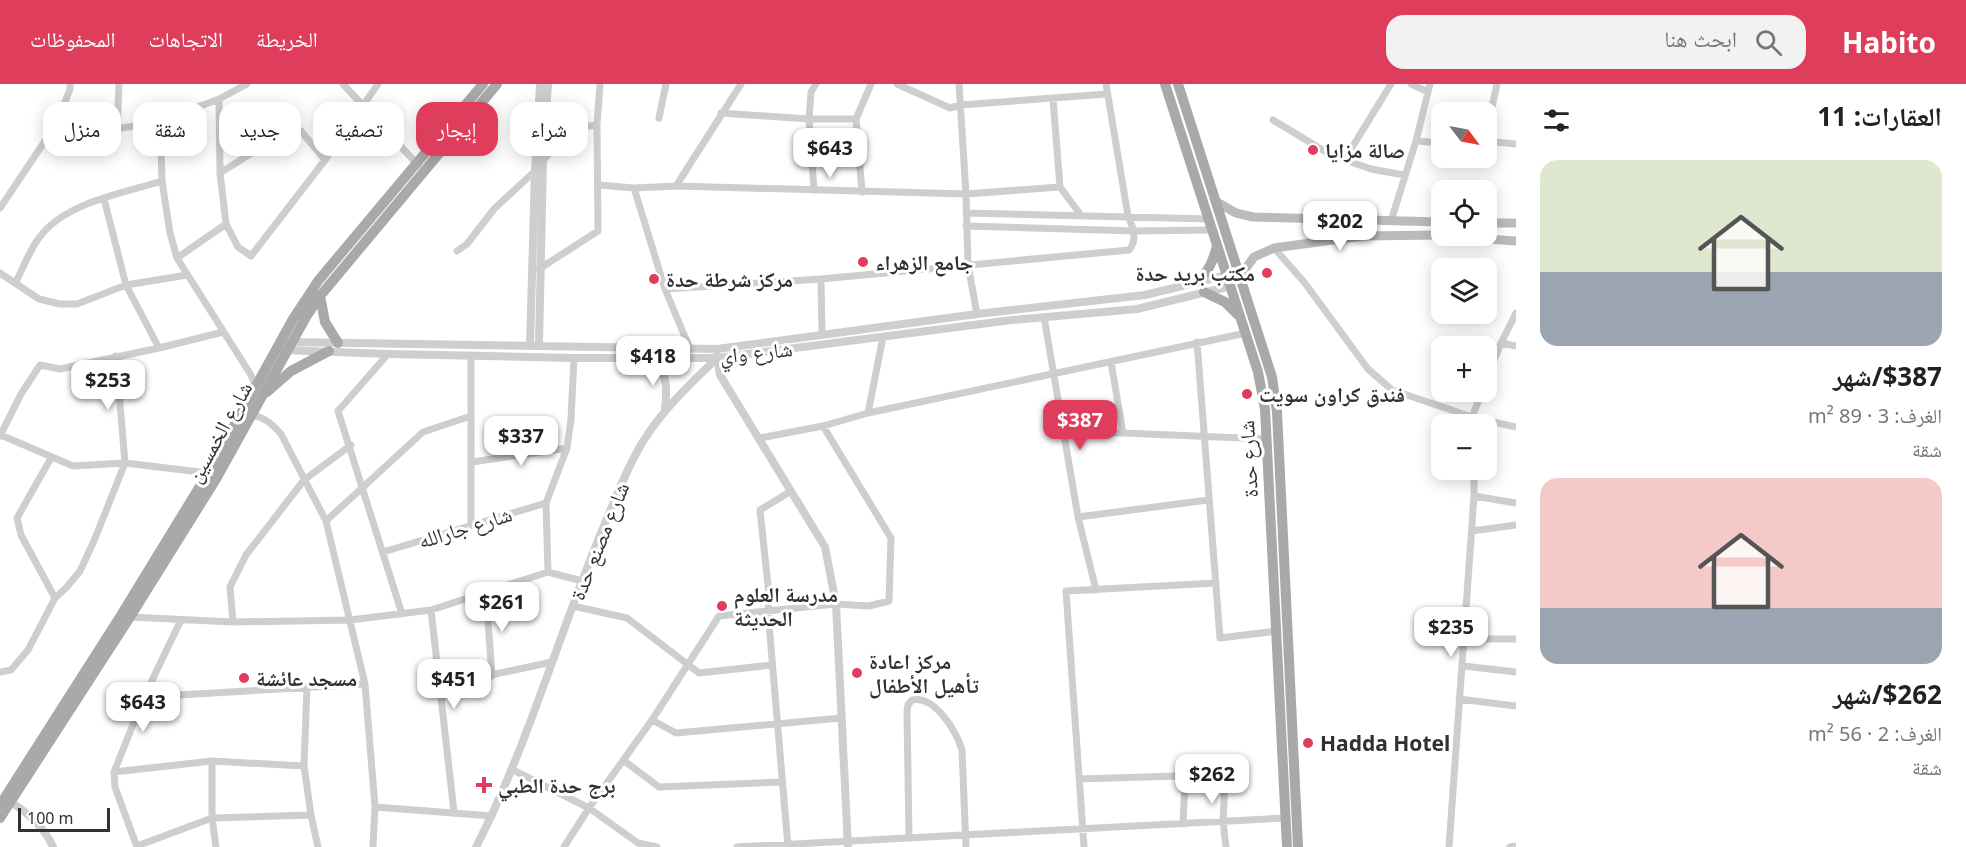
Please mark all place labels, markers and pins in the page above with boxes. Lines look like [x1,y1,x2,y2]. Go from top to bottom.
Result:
pin: $643 [794,128,866,179]
place label: صالة مزايا [1325,136,1405,164]
marker: صالة مزايا [1306,143,1320,157]
pin: $202 [1304,201,1376,252]
place label: جامع الزهراء [875,248,974,277]
marker: جامع الزهراء [856,255,870,269]
place label: مكتب بريد حدة [1135,259,1255,287]
place label: مركز شرطة حدة [666,265,793,293]
marker: مكتب بريد حدة [1260,266,1274,280]
marker: مركز شرطة حدة [647,272,661,286]
pin: $418 [617,336,689,387]
pin: $253 [72,360,144,411]
place label: فندق كراون سويت [1259,380,1405,408]
marker: فندق كراون سويت [1240,387,1254,401]
pin: $387 [1044,400,1116,451]
pin: $337 [485,416,557,467]
place label: مدرسة العلوم الحديثة [734,580,838,632]
pin: $261 [466,582,538,633]
marker: مدرسة العلوم الحديثة [715,599,729,613]
pin: $235 [1415,607,1487,658]
place label: مركز اعادة تأهيل الأطفال [869,647,979,699]
pin: $451 [418,659,490,710]
place label: مسجد عائشة [256,664,357,692]
marker: مركز اعادة تأهيل الأطفال [850,666,864,680]
marker: مسجد عائشة [237,671,251,685]
pin: $643 [107,682,179,733]
place label: Hadda Hotel [1320,729,1450,757]
marker: Hadda Hotel [1301,736,1315,750]
pin: $262 [1176,754,1248,805]
place label: برج حدة الطبي [498,771,615,802]
marker: برج حدة الطبي [475,776,493,794]

